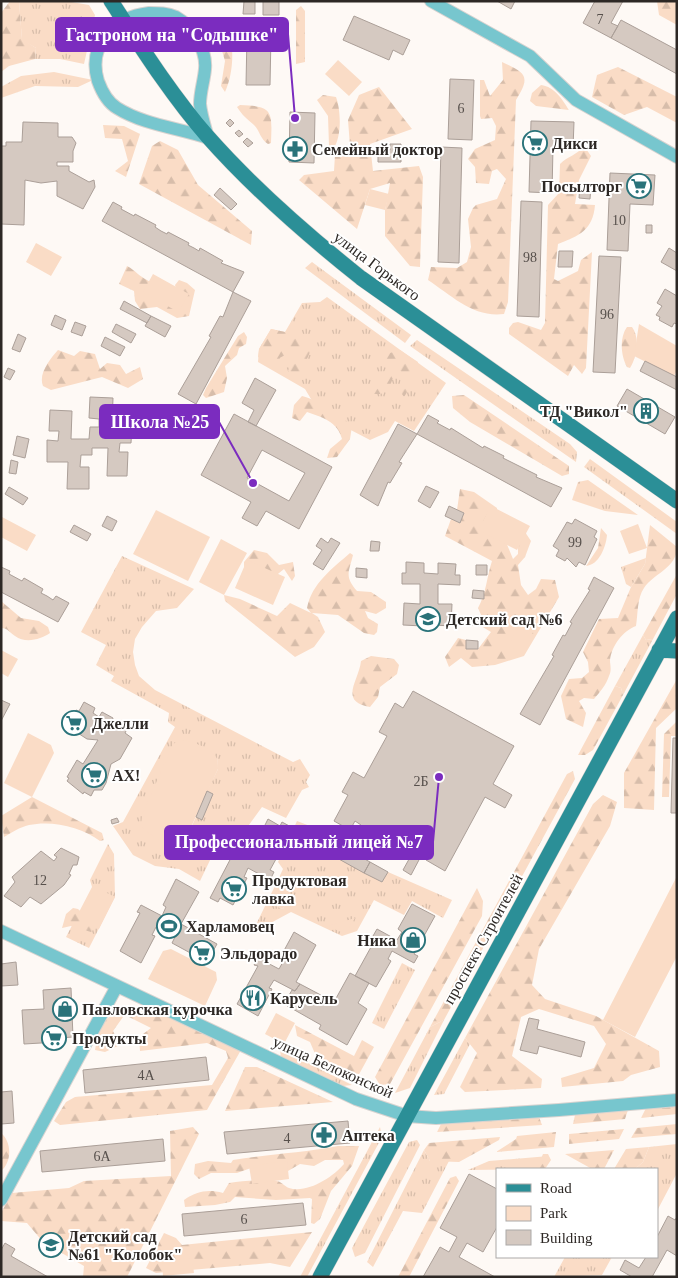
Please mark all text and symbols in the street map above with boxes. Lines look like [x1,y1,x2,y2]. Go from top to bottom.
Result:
house number: 7 [597,12,604,27]
callout: Гастроном на "Содышке" [56,18,288,51]
text: Гастроном на "Содышке" [66,25,278,45]
house number: 6 [458,101,465,116]
supermarket icon: Дикси [522,130,548,156]
place label: Дикси [552,135,597,153]
pharmacy icon: Семейный доктор [282,136,308,162]
place label: Семейный доктор [312,141,443,159]
supermarket icon: Посылторг [626,173,652,199]
place label: Посылторг [541,178,622,196]
house number: 10 [612,213,626,228]
street label: улица Горького [330,228,424,305]
house number: 98 [523,250,537,265]
house number: 96 [600,307,614,322]
building icon: ТД "Викол" [633,398,659,424]
place label: ТД "Викол" [540,403,628,421]
callout: Школа №25 [100,405,219,438]
text: Школа №25 [111,412,209,432]
house number: 99 [568,535,582,550]
school or university icon: Детский сад №6 [415,606,441,632]
place label: Детский сад №6 [446,611,563,629]
supermarket icon: Джелли [61,710,87,736]
place label: Джелли [92,715,149,733]
supermarket icon: АХ! [81,762,107,788]
place label: АХ! [112,767,140,784]
house number: 2Б [413,774,429,789]
callout: Профессиональный лицей №7 [165,826,433,859]
text: Профессиональный лицей №7 [175,832,423,852]
street label: проспект Строителей [440,871,527,1008]
place label: Продуктовая лавка [252,872,347,907]
house number: 12 [33,873,47,888]
supermarket icon: Продуктовая лавка [221,876,247,902]
sports icon: Харламовец [156,913,182,939]
place label: Харламовец [186,918,274,936]
shop icon: Ника [400,927,426,953]
place label: Ника [357,932,396,949]
supermarket icon: Эльдорадо [189,940,215,966]
place label: Эльдорадо [220,945,297,963]
restaurant icon: Карусель [240,985,266,1011]
place label: Карусель [270,990,338,1008]
shop icon: Павловская курочка [52,996,78,1022]
place label: Павловская курочка [82,1001,233,1019]
supermarket icon: Продукты [41,1025,67,1051]
place label: Продукты [72,1030,147,1048]
street label: улица Белоконской [270,1033,396,1102]
house number: 4А [137,1068,155,1083]
pharmacy icon: Аптека [311,1122,337,1148]
place label: Аптека [342,1127,395,1144]
house number: 4 [284,1131,291,1146]
house number: 6А [93,1149,111,1164]
legend [496,1168,658,1258]
text: Road [540,1180,572,1196]
text: Park [540,1205,568,1221]
house number: 6 [241,1212,248,1227]
place label: Детский сад №61 "Колобок" [68,1228,182,1263]
text: Building [540,1230,593,1246]
school or university icon: Детский сад №61 "Колобок" [38,1232,64,1258]

